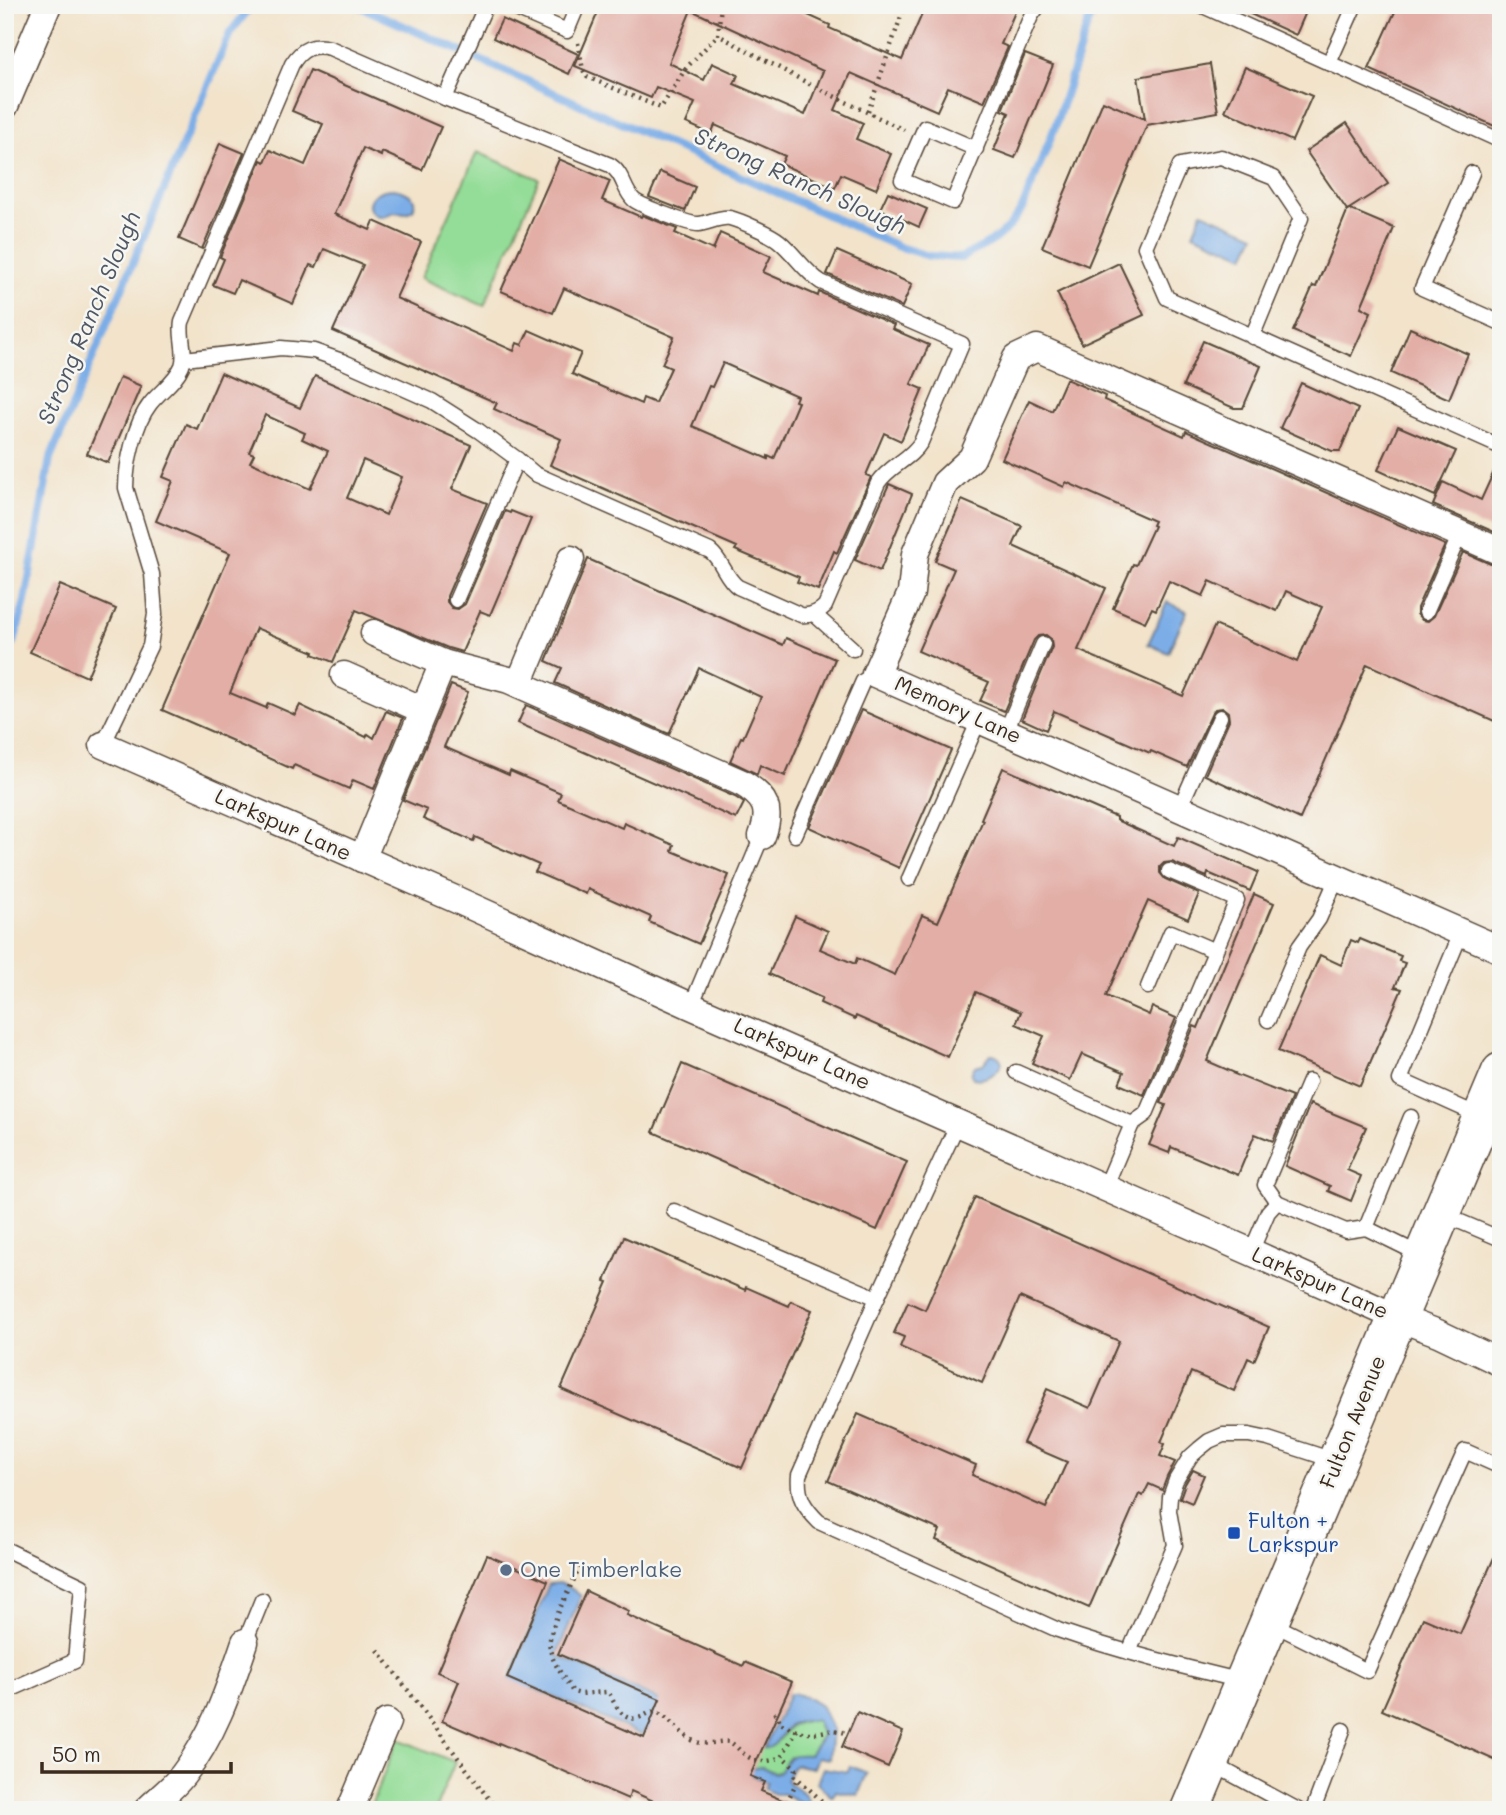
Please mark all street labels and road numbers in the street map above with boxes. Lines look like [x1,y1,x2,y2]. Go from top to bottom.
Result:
street label: Memory Lane [891,669,1026,749]
street label: Larkspur Lane [211,782,356,866]
street label: Larkspur Lane [730,1011,875,1095]
street label: Larkspur Lane [1248,1240,1393,1324]
street label: Fulton Avenue [1313,1351,1391,1492]

